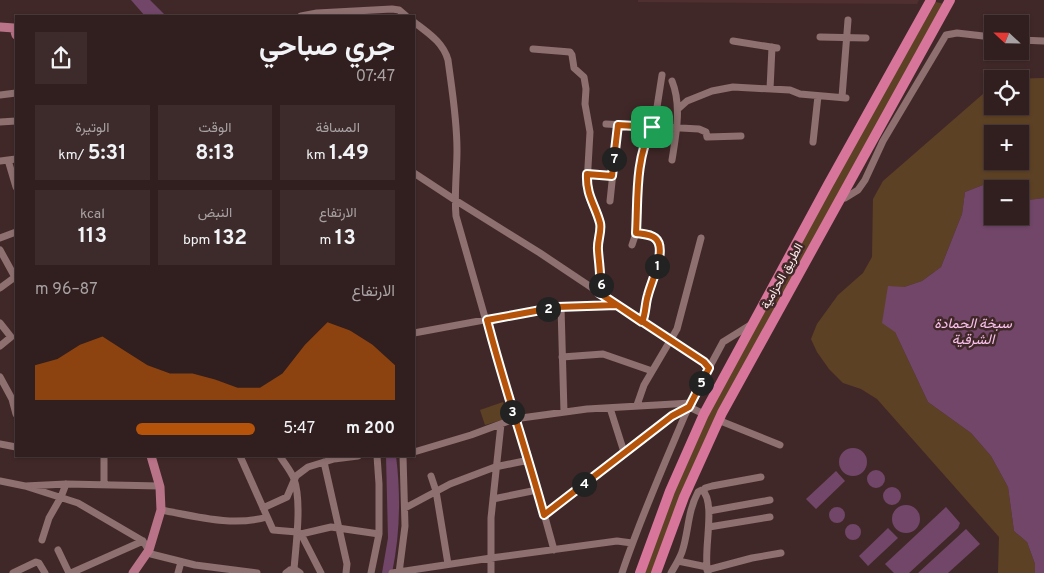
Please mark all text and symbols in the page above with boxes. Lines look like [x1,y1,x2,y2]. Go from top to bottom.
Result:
north arrow [984,15,1029,60]
map controls [984,15,1029,225]
text: جري صباحي [259,30,395,66]
button: share [35,32,87,84]
text: 07:47 [356,67,395,87]
button: locate [984,70,1029,115]
pin [631,106,673,148]
icon: arrive [638,113,666,141]
text: الوتيرة [75,120,109,137]
text: الوقت [199,120,231,137]
text: المسافة [315,120,360,137]
button: + [984,125,1029,170]
text: 5:31 [88,140,127,167]
text: 8:13 [195,140,235,167]
text: 1.49 [329,140,369,167]
pin: 7 [602,146,626,172]
text: /km [58,147,88,164]
text: km [306,147,329,164]
text: 7 [611,151,618,168]
button: − [984,180,1029,225]
text: النبض [198,205,232,222]
text: الارتفاع [319,205,357,222]
text: kcal [80,206,105,223]
text: 113 [78,223,107,250]
text: 132 [214,225,247,252]
text: 13 [335,225,356,252]
text: bpm [183,232,214,249]
text: m [320,232,335,249]
street label: الطريق الحزامية [758,241,808,312]
pin: 1 [644,254,670,278]
text: 1 [655,258,660,275]
pin: 6 [588,272,614,298]
text: 6 [597,277,606,294]
text: 87–96 m [35,280,98,300]
text: الارتفاع [352,282,395,302]
pin: 2 [536,296,560,322]
text: 2 [544,301,553,318]
water label: سبخة الحمادة الشرقية [934,316,1013,349]
pin: 5 [688,370,714,396]
text: 5 [697,375,706,392]
pin: 3 [500,400,524,424]
text: 3 [508,404,517,421]
text: 5:47 [283,419,315,439]
text: 200 m [346,419,395,439]
pin: 4 [572,472,596,496]
text: 4 [580,476,589,493]

